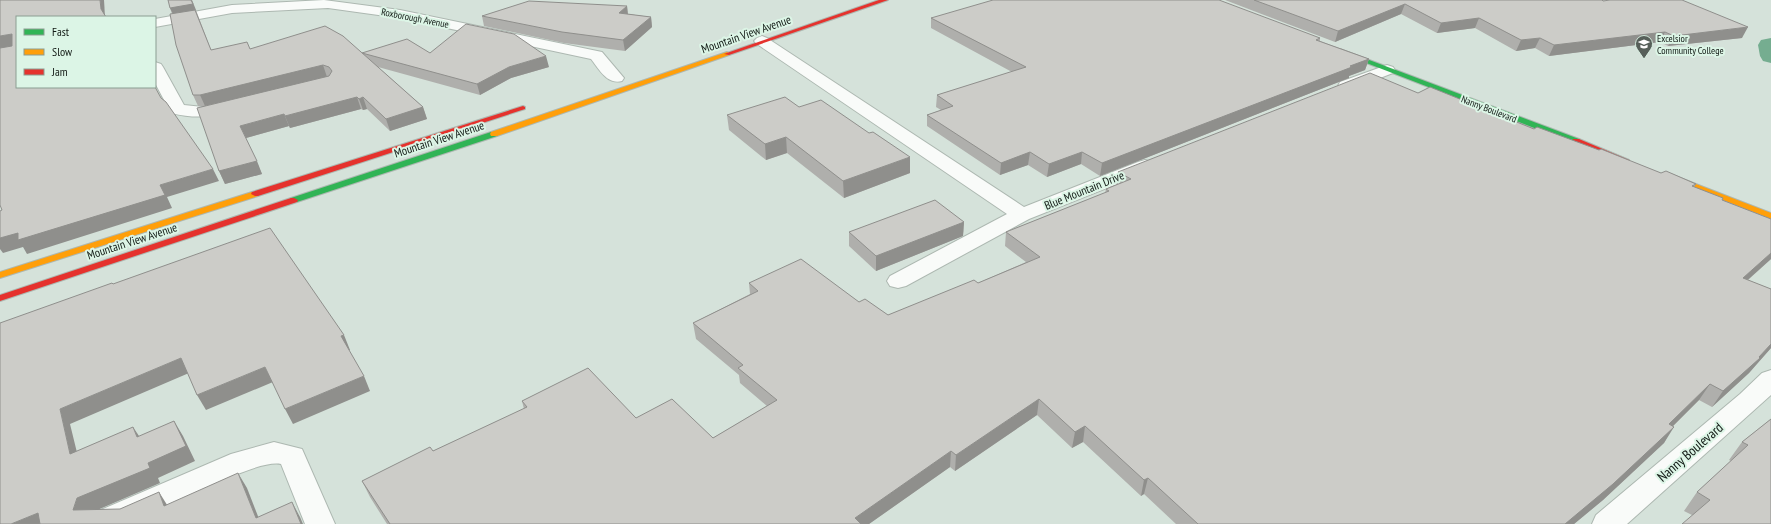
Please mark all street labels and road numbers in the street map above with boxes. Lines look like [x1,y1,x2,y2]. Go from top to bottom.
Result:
street label: Roxborough Avenue [380,5,450,31]
street label: Mountain View Avenue [699,12,793,56]
street label: Nanny Boulevard [1459,92,1519,126]
street label: Mountain View Avenue [392,117,486,161]
street label: Blue Mountain Drive [1042,167,1126,213]
street label: Mountain View Avenue [85,219,179,263]
street label: Nanny Boulevard [1653,418,1727,486]

